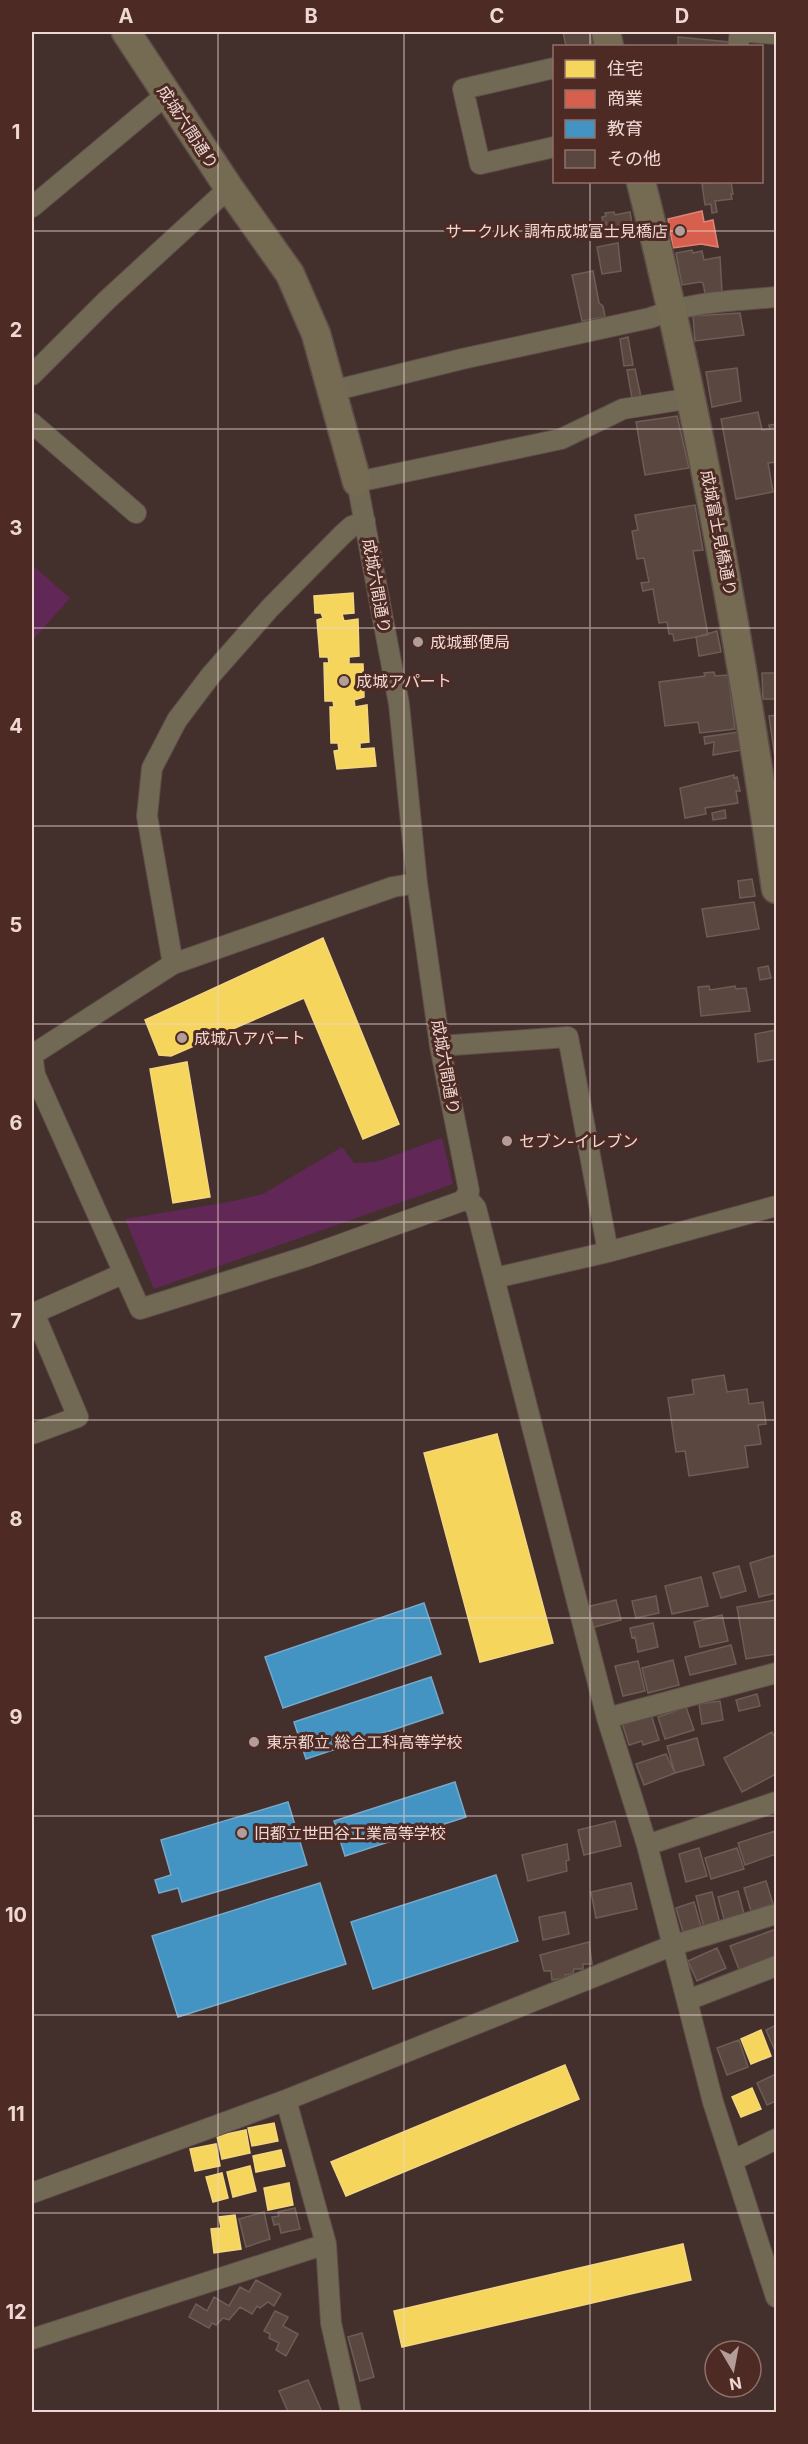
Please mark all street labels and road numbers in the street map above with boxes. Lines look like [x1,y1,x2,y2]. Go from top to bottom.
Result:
street label: 成城六間通り [153,81,223,173]
street label: 成城富士見橋通り [697,468,741,598]
street label: 成城六間通り [359,537,395,635]
street label: 成城六間通り [428,1018,464,1116]

